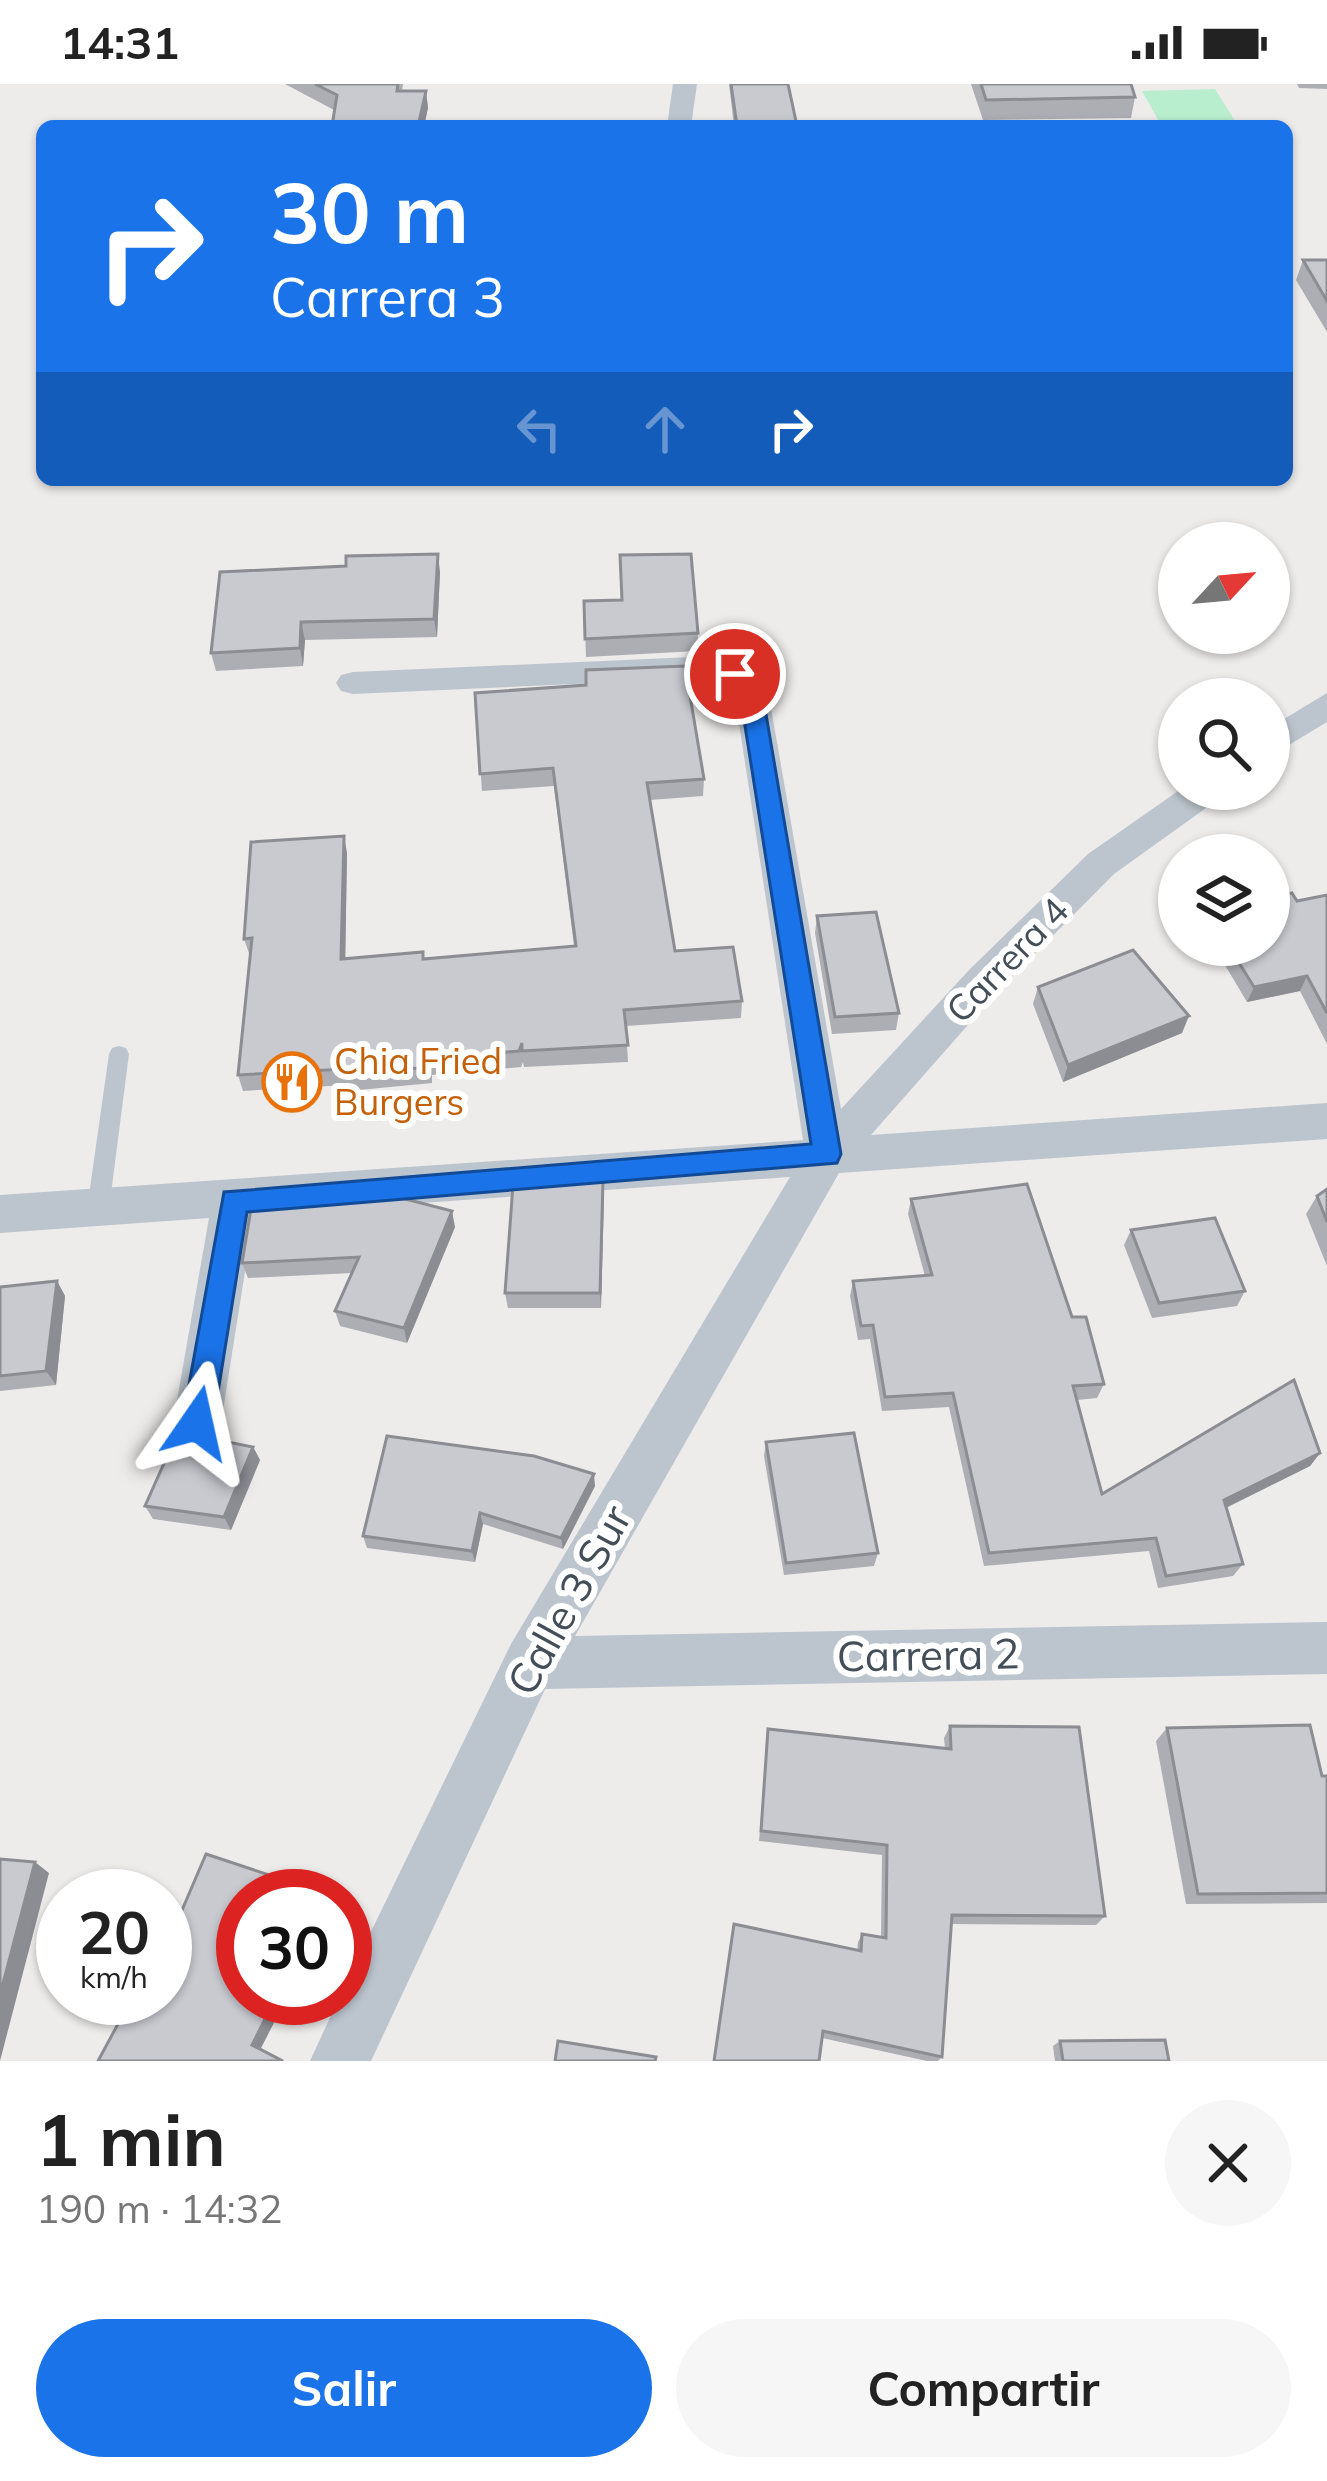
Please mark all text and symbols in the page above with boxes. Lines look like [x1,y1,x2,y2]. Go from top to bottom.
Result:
text: 14:31 [60,14,179,70]
text: 30 m [270,159,469,264]
icon: right [72,168,228,324]
text: Carrera 3 [270,263,505,331]
icon: left [506,396,572,462]
icon: ahead [632,396,698,462]
icon: right [758,396,824,462]
north arrow [1158,522,1290,654]
map controls [1158,522,1290,966]
pin [684,623,786,725]
icon: arrive [702,641,768,707]
button: search [1158,678,1290,810]
button: layers [1158,834,1290,966]
street label: Carrera 4 [936,888,1077,1032]
place label: Chia Fried Burgers [334,1038,502,1124]
restaurant icon: Chia Fried Burgers [261,1051,323,1113]
position arrow [134,1360,260,1486]
street label: Calle 3 Sur [495,1495,643,1704]
street label: Carrera 2 [836,1626,1020,1683]
speed limit sign: 30 [216,1869,372,2025]
text: 20 [78,1894,150,1969]
text: km/h [80,1958,148,1996]
text: 1 min [36,2094,226,2184]
button: close [1165,2100,1291,2226]
text: 190 m · 14:32 [36,2184,282,2233]
button: Salir [36,2319,652,2457]
button: Compartir [676,2319,1291,2457]

